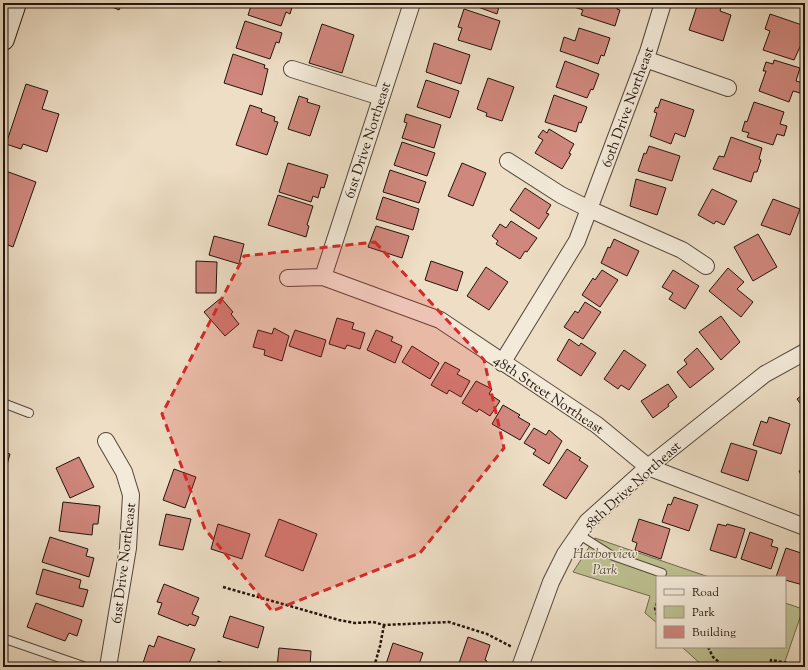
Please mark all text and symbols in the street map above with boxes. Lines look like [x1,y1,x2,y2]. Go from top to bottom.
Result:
street label: 60th Drive Northeast [598,44,660,171]
street label: 61st Drive Northeast [341,80,397,202]
street label: 48th Street Northeast [489,351,607,440]
street label: 58th Drive Northeast [580,437,686,536]
street label: 61st Drive Northeast [108,502,142,625]
park label: Harborview Park [573,545,638,581]
legend [656,576,786,648]
text: Road [692,584,719,602]
text: Park [692,604,715,622]
text: Building [692,624,736,642]

